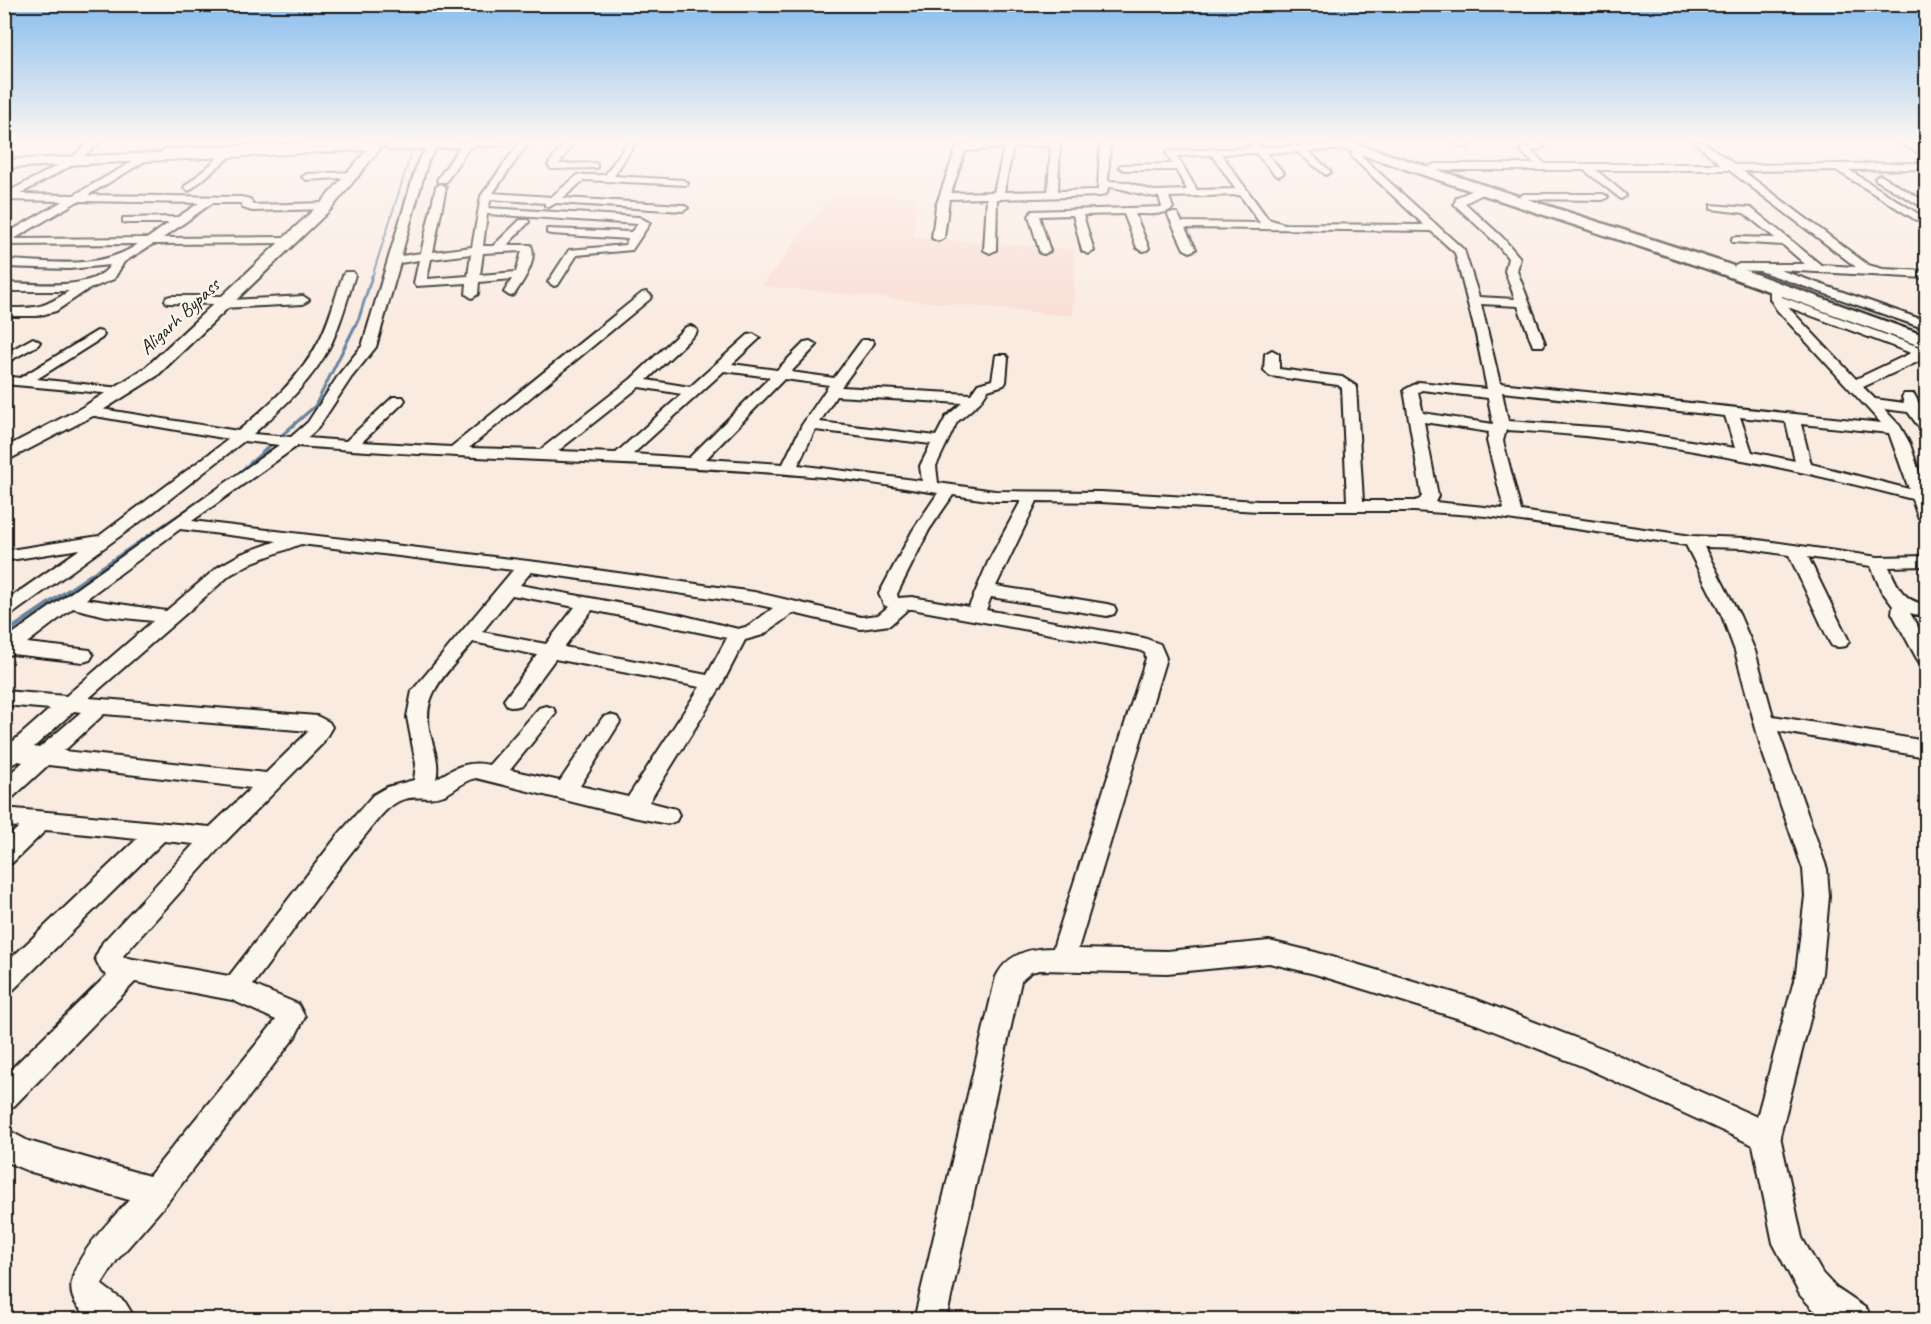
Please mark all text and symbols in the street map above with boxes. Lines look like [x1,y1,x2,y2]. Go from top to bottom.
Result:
street label: Aligarh Bypass [134,271,226,360]

